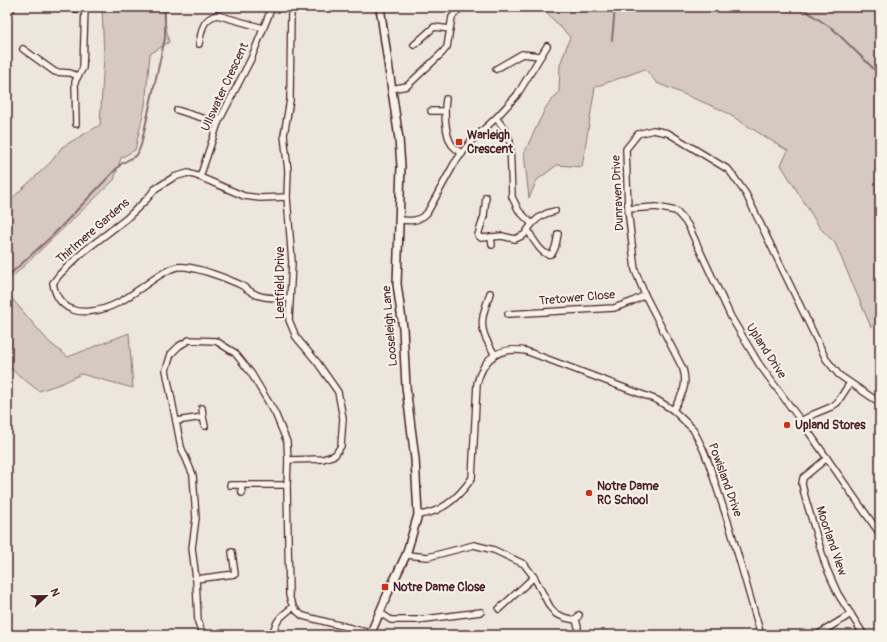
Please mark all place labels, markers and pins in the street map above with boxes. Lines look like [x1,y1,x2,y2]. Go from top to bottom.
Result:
place label: Warleigh Crescent [467,128,514,157]
marker: Warleigh Crescent [454,137,464,147]
place label: Upland Stores [795,418,866,433]
marker: Upland Stores [782,420,792,430]
place label: Notre Dame RC School [597,479,660,508]
marker: Notre Dame RC School [584,488,594,498]
place label: Notre Dame Close [393,580,486,595]
marker: Notre Dame Close [380,582,390,592]

